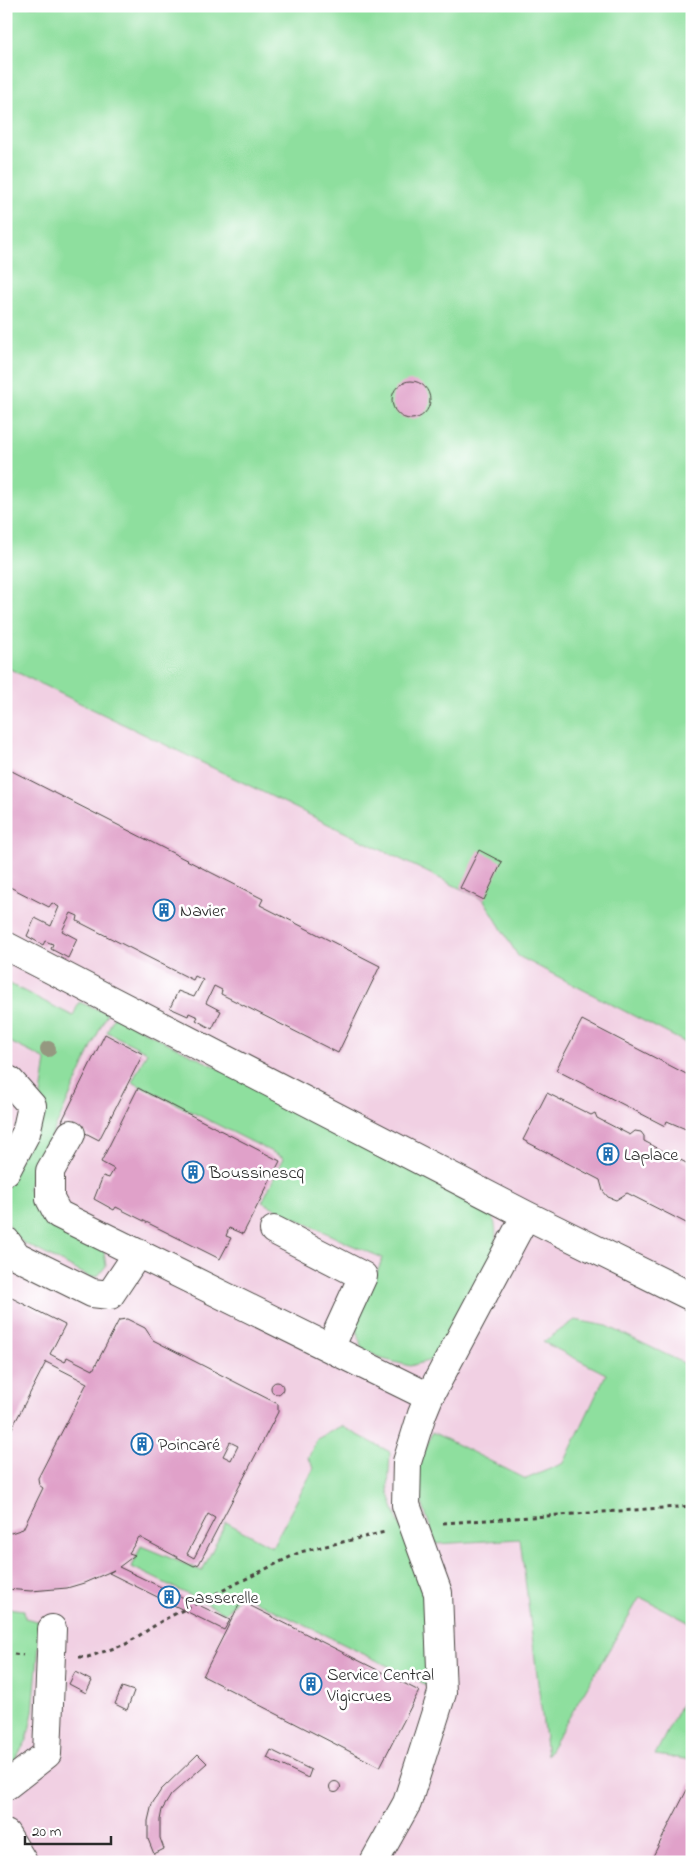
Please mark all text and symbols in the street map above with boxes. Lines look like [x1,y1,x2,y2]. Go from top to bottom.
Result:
building icon: Navier [152,898,176,922]
place label: Navier [180,899,226,925]
building icon: Laplace [596,1142,620,1166]
place label: Laplace [624,1143,679,1169]
building icon: Boussinescq [181,1160,205,1184]
place label: Boussinescq [208,1161,304,1187]
building icon: Poincaré [130,1432,154,1456]
place label: Poincaré [158,1433,221,1459]
building icon: passerelle [157,1585,181,1609]
place label: passerelle [185,1586,260,1612]
place label: Service Central Vigicrues [326,1663,434,1711]
building icon: Service Central Vigicrues [299,1672,323,1696]
scale bar [25,1813,111,1845]
text: 20 m [32,1821,62,1843]

